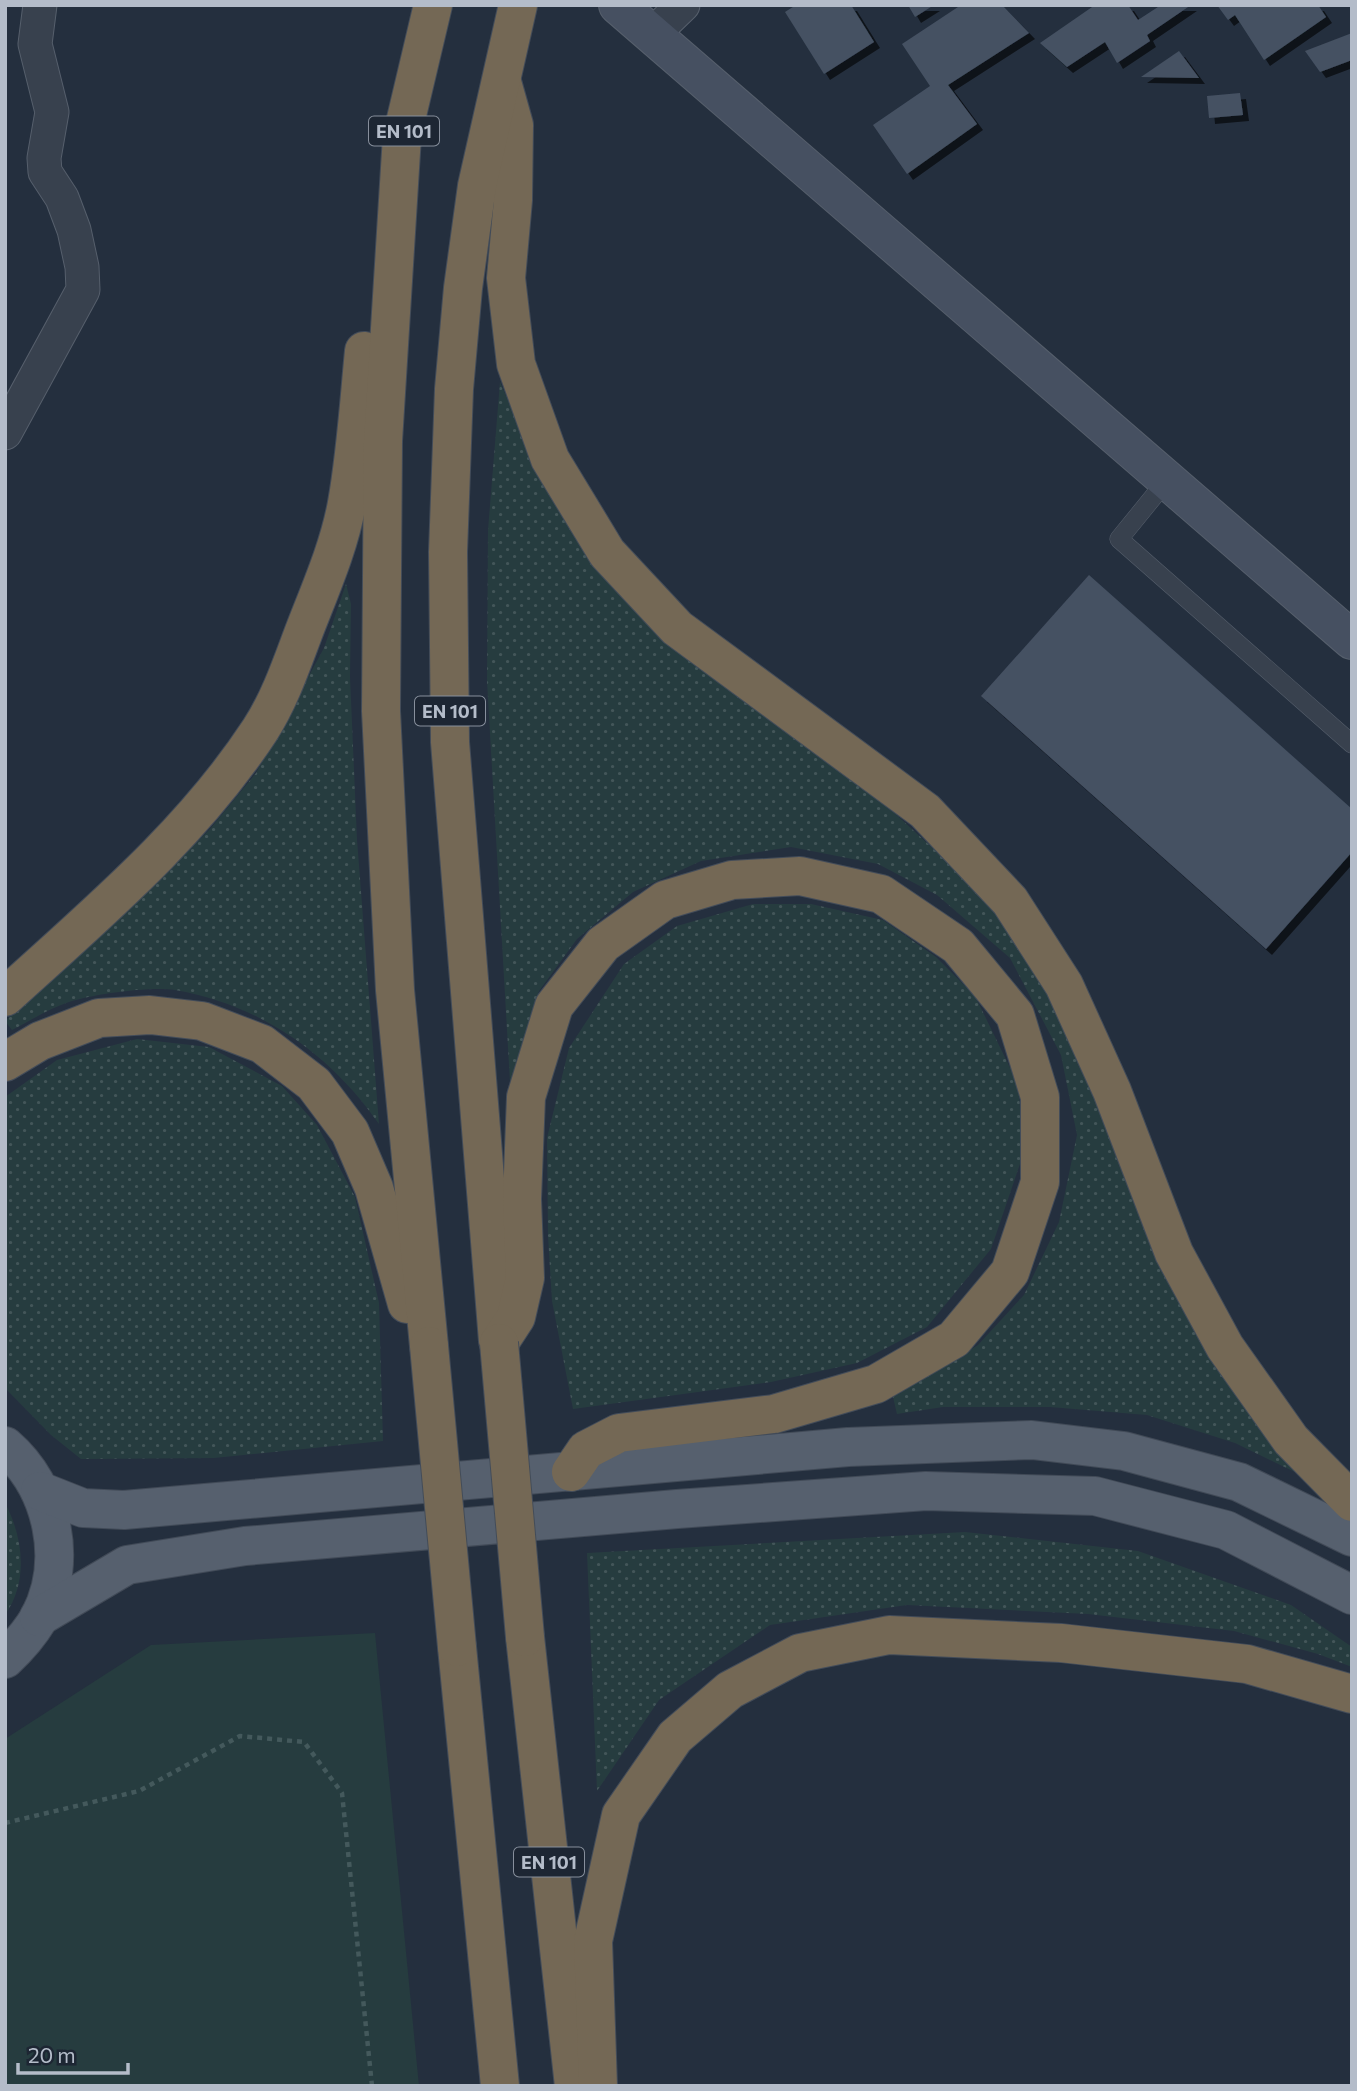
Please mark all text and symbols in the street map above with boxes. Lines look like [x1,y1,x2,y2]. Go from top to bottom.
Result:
road number: EN 101 [369,116,439,146]
road number: EN 101 [415,696,485,726]
road number: EN 101 [514,1848,584,1876]
scale bar [18,2032,128,2076]
text: 20 m [28,2042,76,2067]

